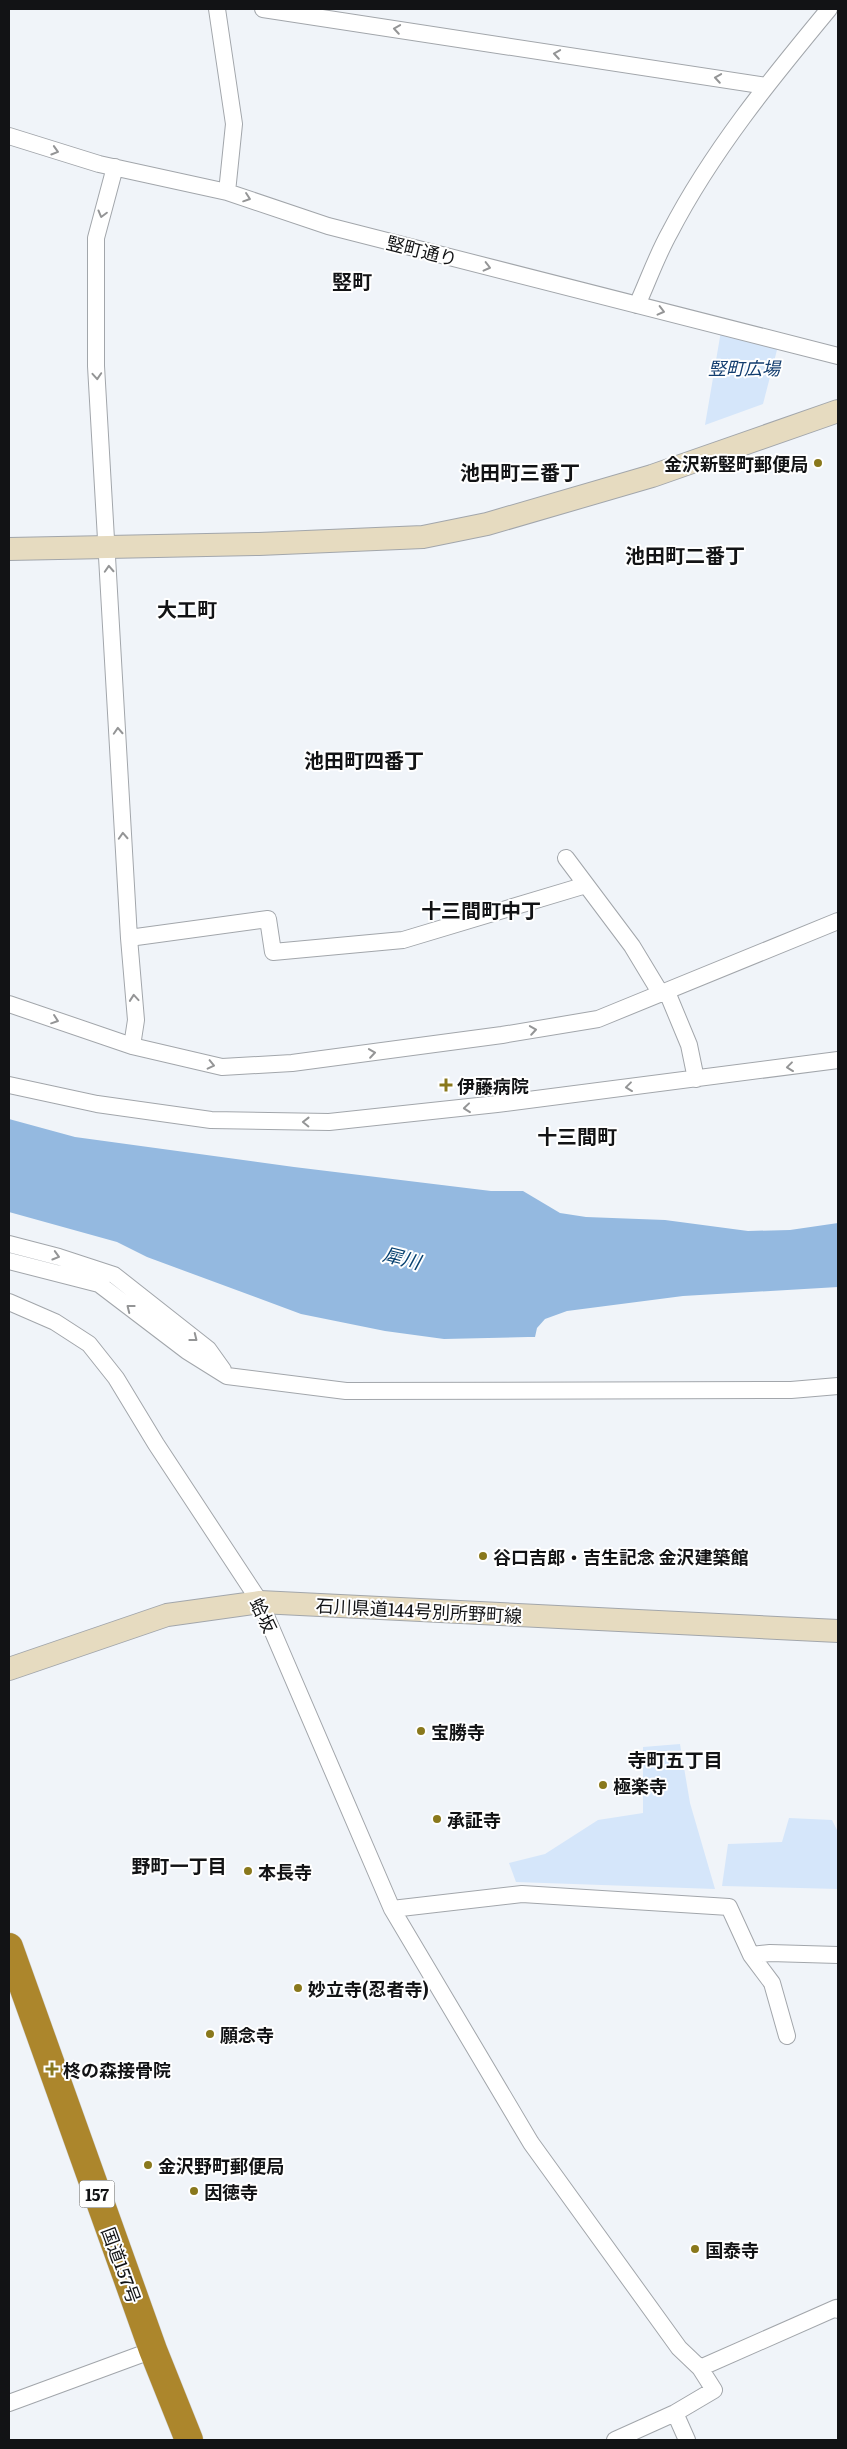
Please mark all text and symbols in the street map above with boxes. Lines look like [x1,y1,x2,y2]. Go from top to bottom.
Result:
one-way arrow [392,25,401,35]
one-way arrow [553,49,562,59]
one-way arrow [714,74,722,84]
one-way arrow [51,145,59,155]
one-way arrow [242,193,250,203]
one-way arrow [97,210,108,219]
street label: 竪町通り [384,228,460,272]
one-way arrow [482,261,491,272]
district label: 竪町 [332,265,372,295]
one-way arrow [657,305,666,316]
park label: 竪町広場 [708,354,782,381]
one-way arrow [92,372,103,380]
place label: 金沢新竪町郵便局 [664,450,808,477]
district label: 池田町三番丁 [460,456,580,486]
marker: 金沢新竪町郵便局 [812,457,824,469]
district label: 池田町二番丁 [625,539,745,569]
one-way arrow [103,565,114,573]
district label: 大工町 [157,593,217,623]
one-way arrow [112,727,123,735]
district label: 池田町四番丁 [304,744,424,774]
one-way arrow [118,832,129,840]
district label: 十三間町中丁 [421,894,541,924]
one-way arrow [129,994,140,1002]
one-way arrow [50,1014,59,1024]
one-way arrow [529,1025,538,1035]
one-way arrow [368,1048,377,1058]
one-way arrow [206,1059,215,1070]
one-way arrow [786,1061,794,1071]
place label: 伊藤病院 [457,1072,529,1099]
marker: 伊藤病院 [439,1078,453,1092]
one-way arrow [624,1082,633,1092]
one-way arrow [463,1102,471,1113]
one-way arrow [302,1117,310,1127]
district label: 十三間町 [537,1120,617,1150]
water label: 犀川 [380,1239,426,1276]
one-way arrow [52,1250,60,1261]
one-way arrow [127,1305,136,1313]
one-way arrow [188,1332,197,1340]
place label: 谷口吉郎・吉生記念 金沢建築館 [493,1543,749,1570]
marker: 谷口吉郎・吉生記念 金沢建築館 [477,1550,489,1562]
street label: 石川県道144号別所野町線 [315,1591,523,1629]
street label: 蛤坂 [244,1593,284,1637]
place label: 宝勝寺 [431,1718,485,1745]
marker: 宝勝寺 [415,1725,427,1737]
district label: 寺町五丁目 [627,1745,723,1773]
place label: 極楽寺 [613,1772,667,1799]
marker: 極楽寺 [597,1779,609,1791]
place label: 承証寺 [447,1806,501,1833]
marker: 承証寺 [431,1813,443,1825]
district label: 野町一丁目 [131,1851,227,1879]
place label: 本長寺 [258,1858,312,1885]
marker: 本長寺 [242,1865,254,1877]
place label: 妙立寺(忍者寺) [308,1975,429,2002]
marker: 妙立寺(忍者寺) [292,1982,304,1994]
place label: 願念寺 [220,2021,274,2048]
marker: 願念寺 [204,2028,216,2040]
place label: 柊の森接骨院 [63,2056,171,2083]
marker: 柊の森接骨院 [45,2062,59,2076]
place label: 金沢野町郵便局 [158,2152,284,2179]
marker: 金沢野町郵便局 [142,2159,154,2171]
place label: 因徳寺 [204,2178,258,2205]
road number: 157 [80,2180,114,2208]
marker: 因徳寺 [188,2185,200,2197]
street label: 国道157号 [96,2223,148,2307]
place label: 国泰寺 [705,2236,759,2263]
marker: 国泰寺 [689,2243,701,2255]

